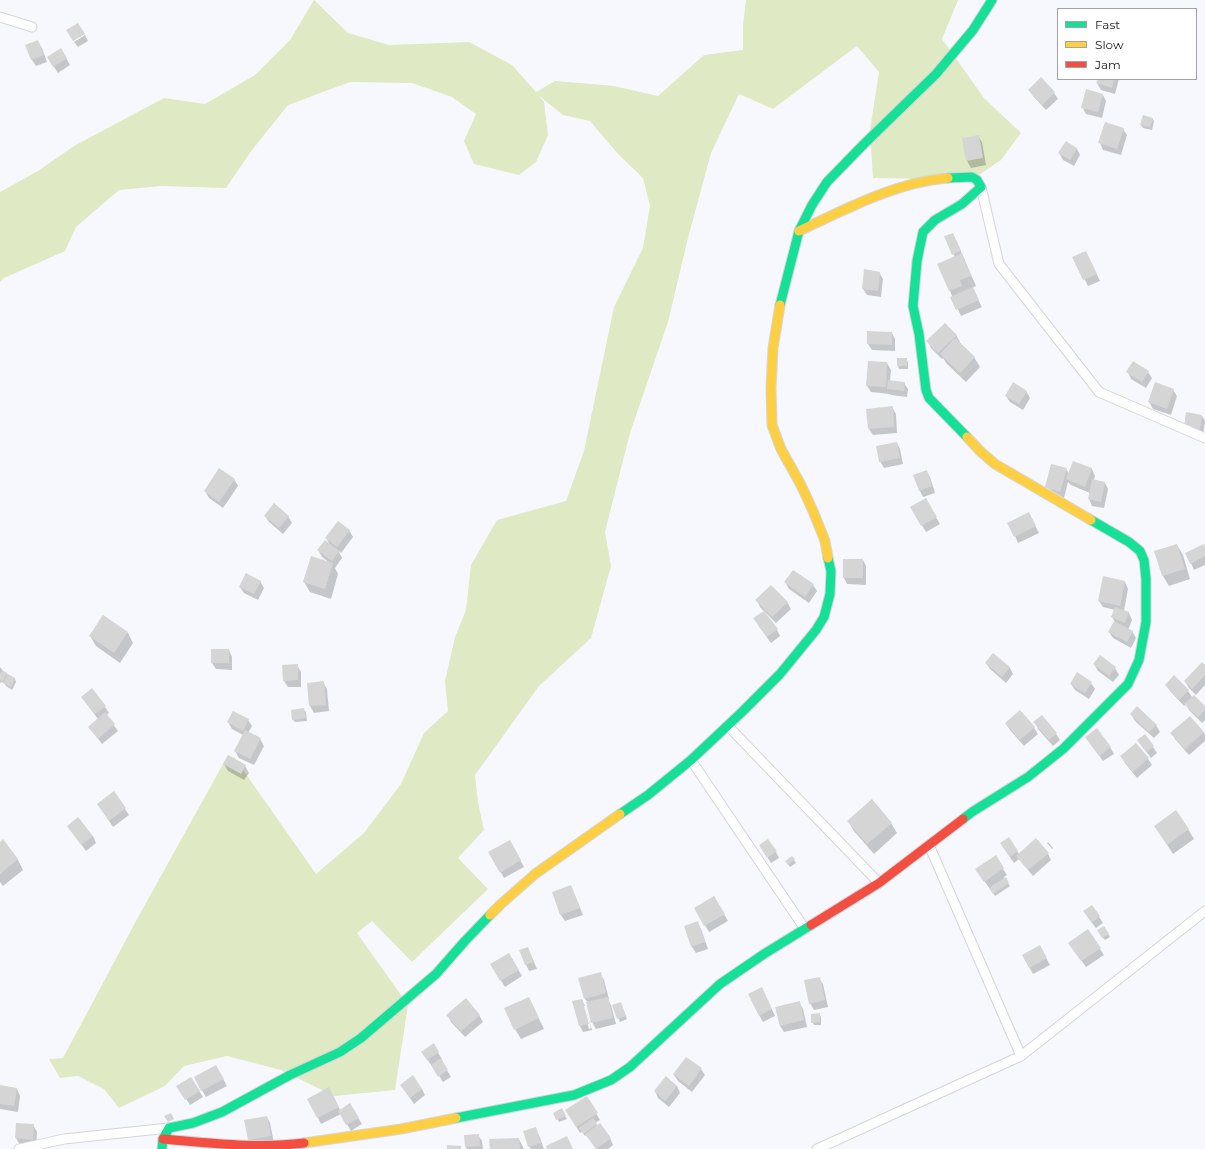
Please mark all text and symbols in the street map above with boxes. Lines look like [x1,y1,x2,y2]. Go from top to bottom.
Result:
legend [1057,8,1197,80]
text: Fast [1095,17,1120,32]
text: Slow [1095,37,1124,52]
text: Jam [1095,57,1121,72]

